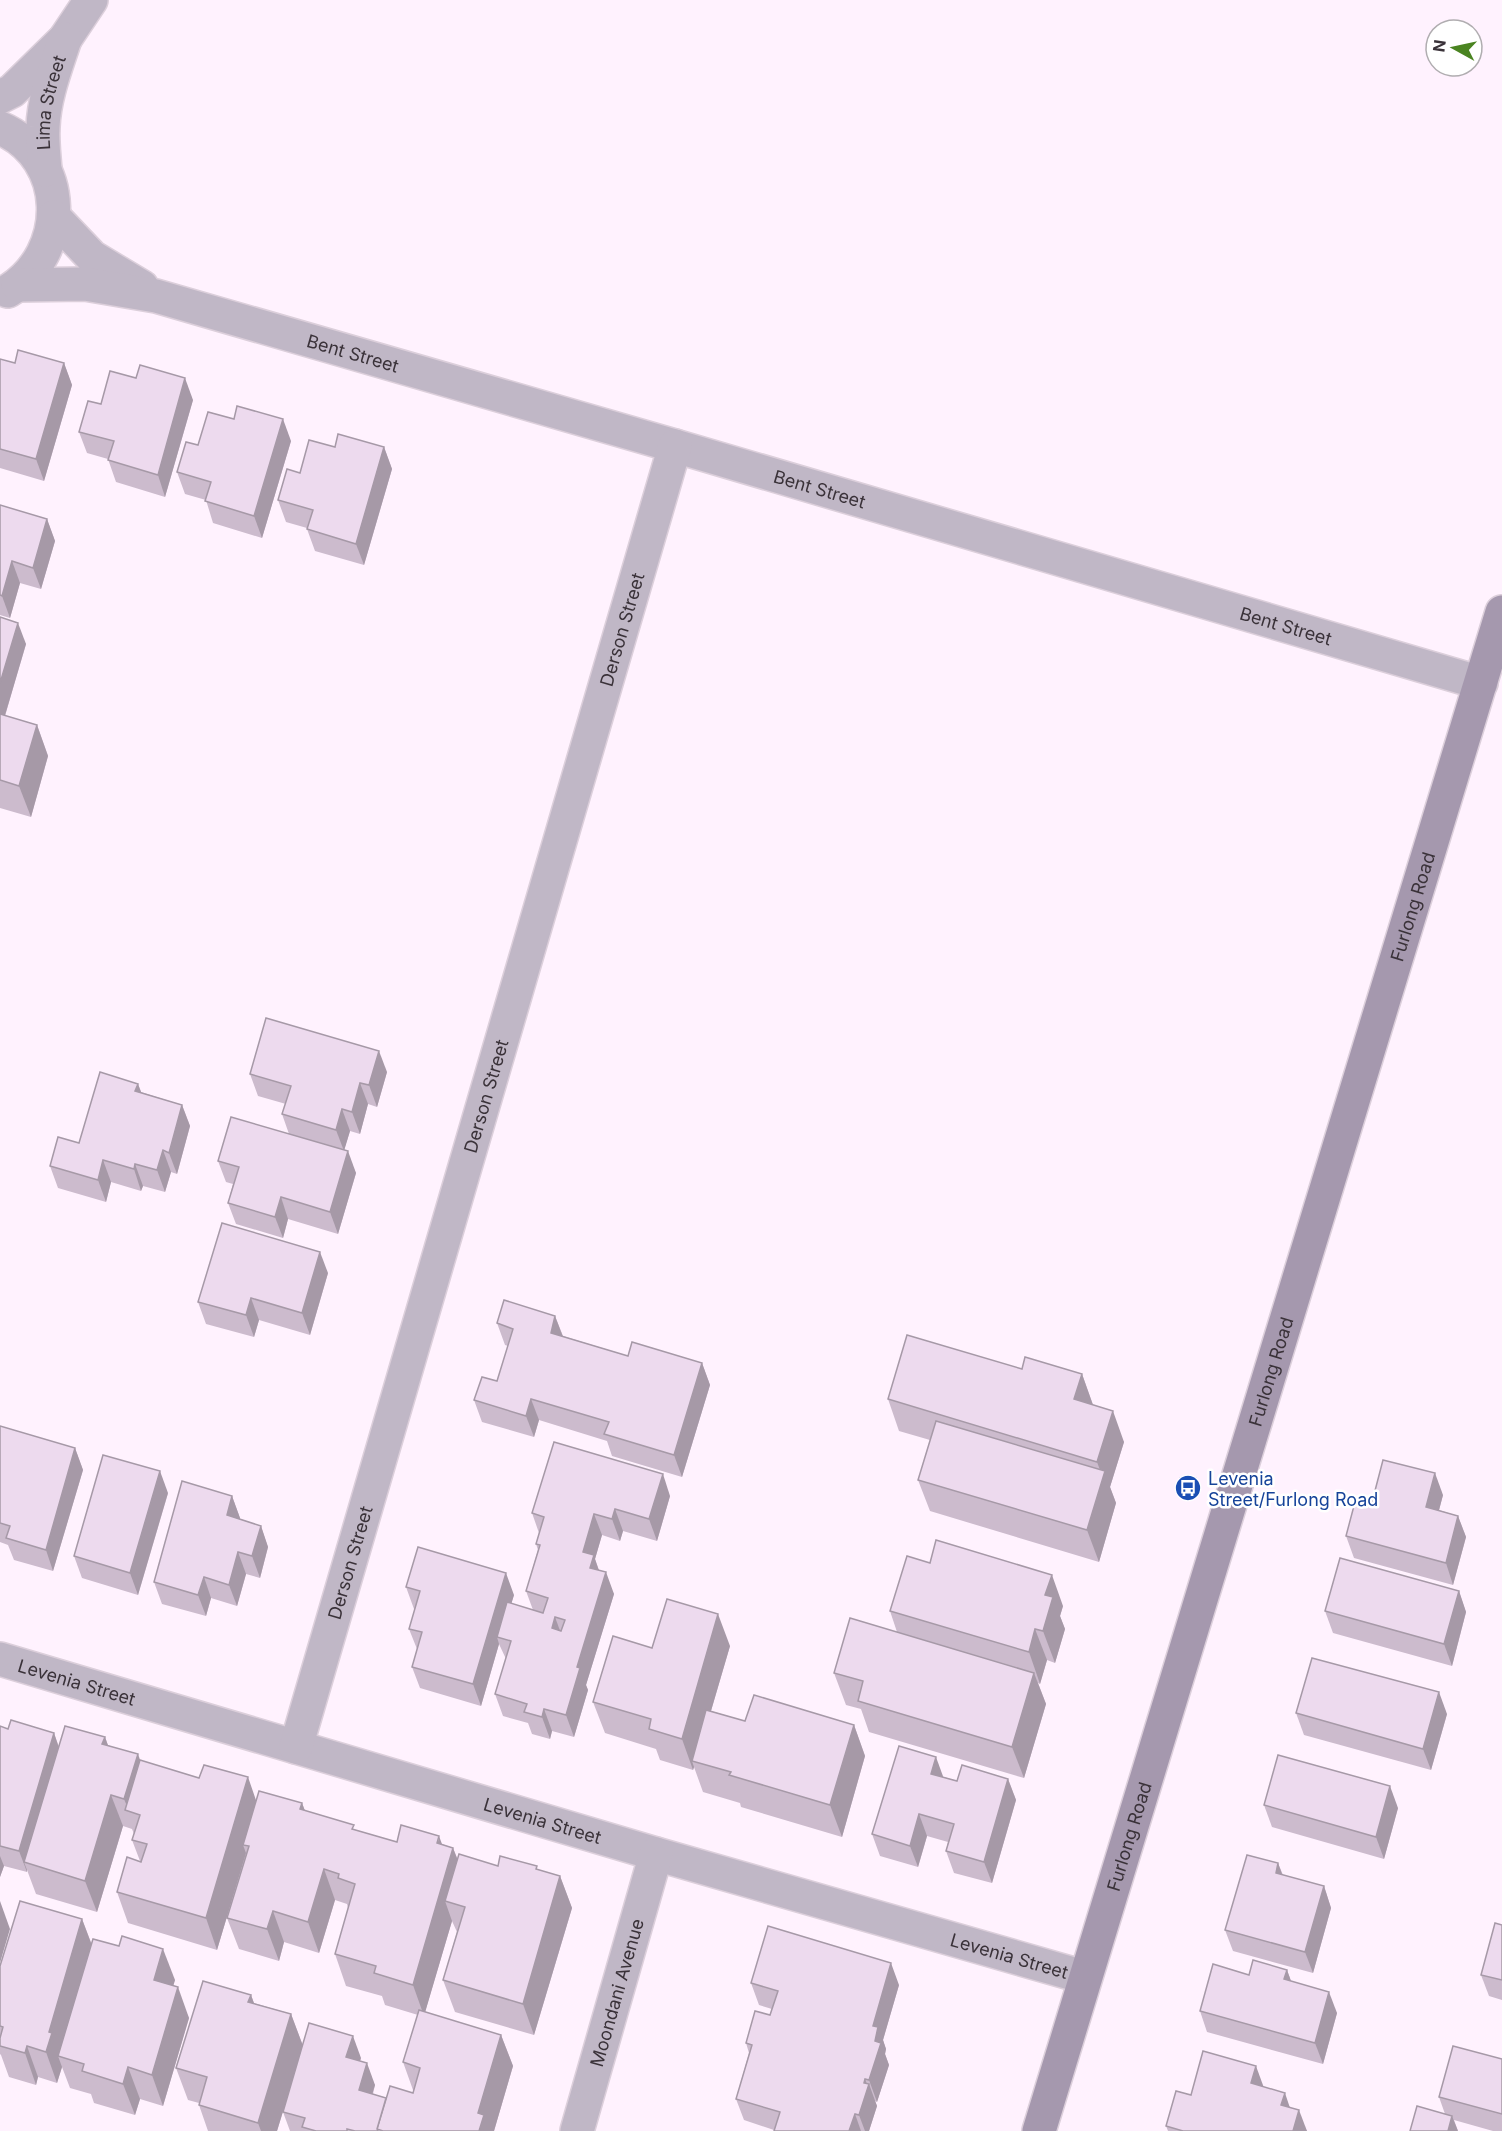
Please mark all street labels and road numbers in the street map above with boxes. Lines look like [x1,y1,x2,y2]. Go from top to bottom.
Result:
street label: Lima Street [32,52,69,151]
street label: Bent Street [305,330,401,376]
street label: Bent Street [771,465,868,512]
street label: Derson Street [595,570,648,689]
street label: Bent Street [1237,602,1334,649]
street label: Furlong Road [1386,849,1439,964]
street label: Derson Street [459,1037,512,1155]
street label: Furlong Road [1244,1314,1297,1429]
street label: Derson Street [323,1503,376,1622]
street label: Levenia Street [15,1654,138,1709]
street label: Furlong Road [1102,1779,1155,1894]
street label: Levenia Street [481,1793,604,1848]
street label: Moondani Avenue [585,1916,648,2069]
street label: Levenia Street [948,1929,1071,1982]

